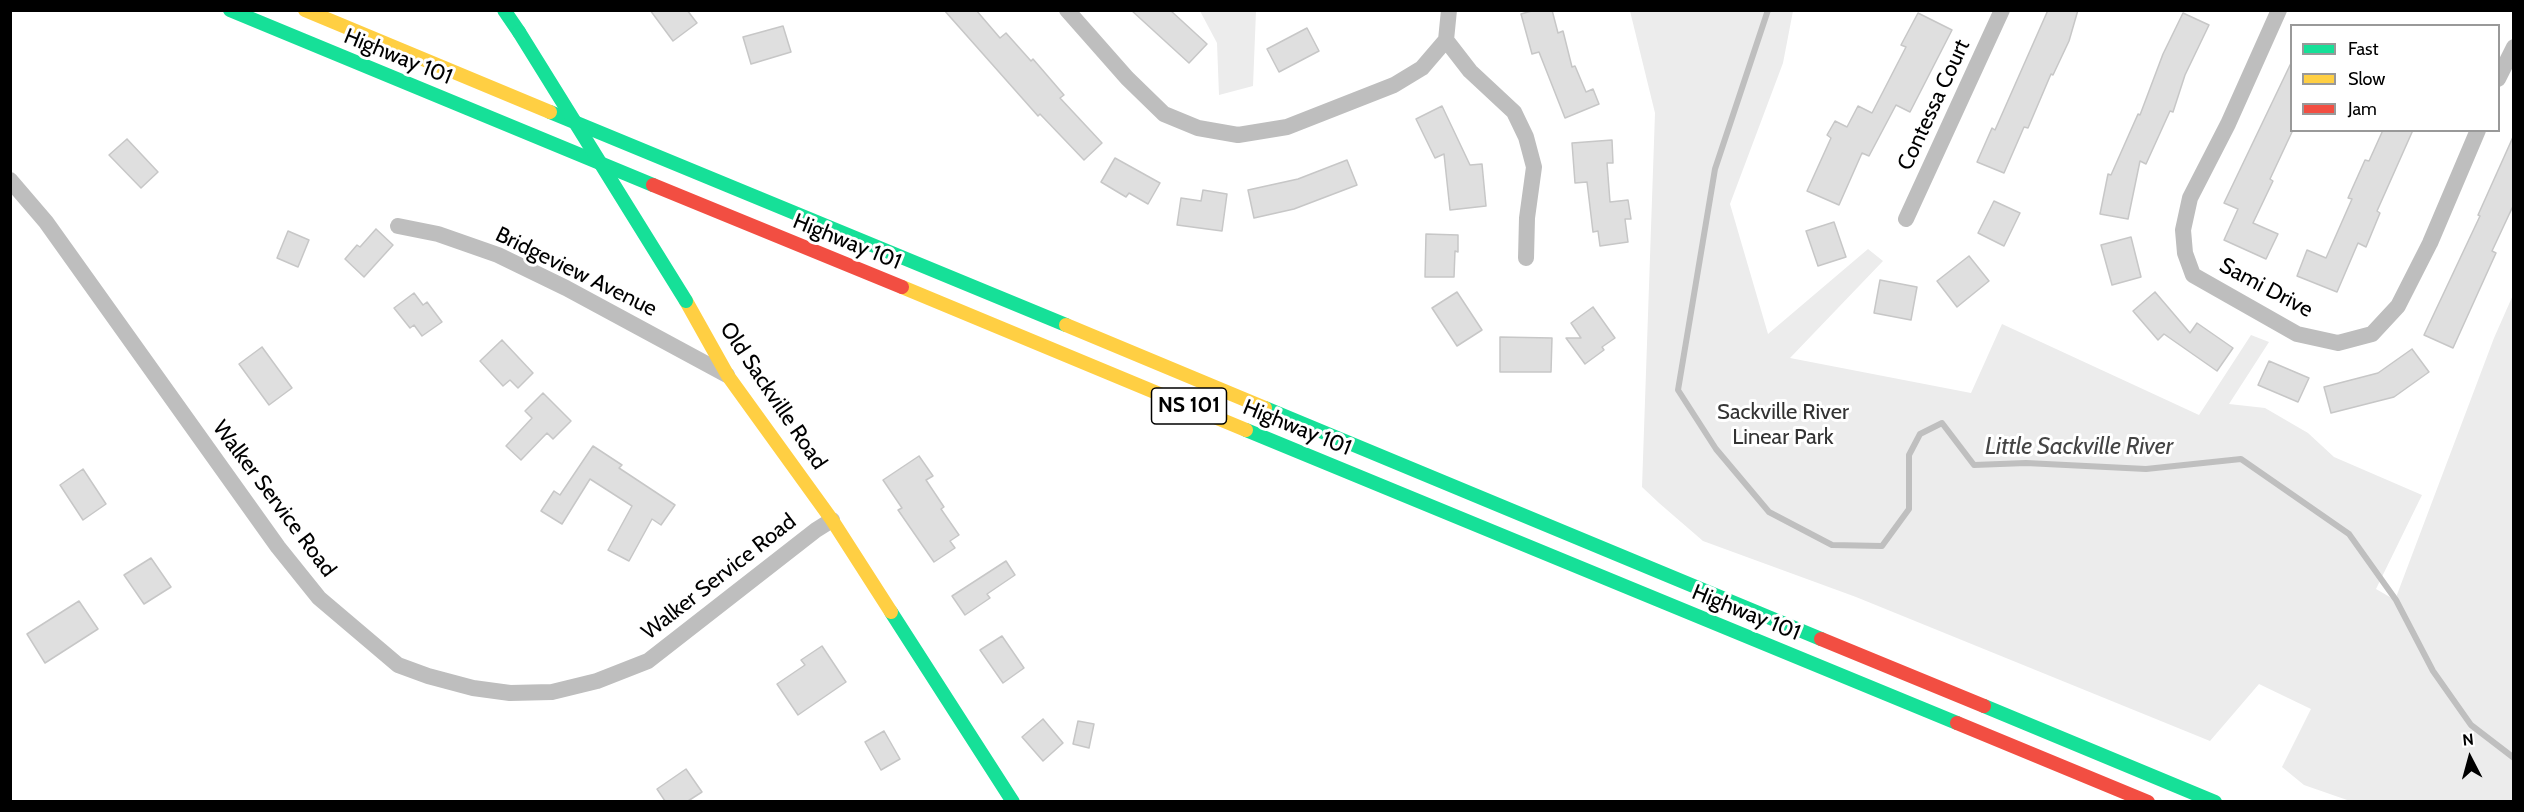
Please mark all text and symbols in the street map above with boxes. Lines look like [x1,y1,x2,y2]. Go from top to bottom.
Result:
street label: Highway 101 [340,23,456,91]
legend [2290,24,2500,132]
street label: Contessa Court [1892,36,1976,174]
text: Fast [2348,38,2379,60]
text: Slow [2348,68,2385,90]
text: Jam [2348,98,2377,120]
street label: Highway 101 [789,208,905,276]
street label: Bridgeview Avenue [491,221,661,323]
street label: Sami Drive [2215,252,2317,324]
street label: Old Sackville Road [714,317,832,475]
road number: NS 101 [1152,388,1226,424]
street label: Highway 101 [1239,394,1355,462]
park label: Sackville River Linear Park [1717,400,1849,452]
street label: Walker Service Road [207,416,341,582]
water label: Little Sackville River [1985,433,2173,461]
street label: Walker Service Road [637,509,801,645]
street label: Highway 101 [1688,579,1804,647]
north arrow [2440,728,2500,788]
text: N [2461,730,2475,750]

